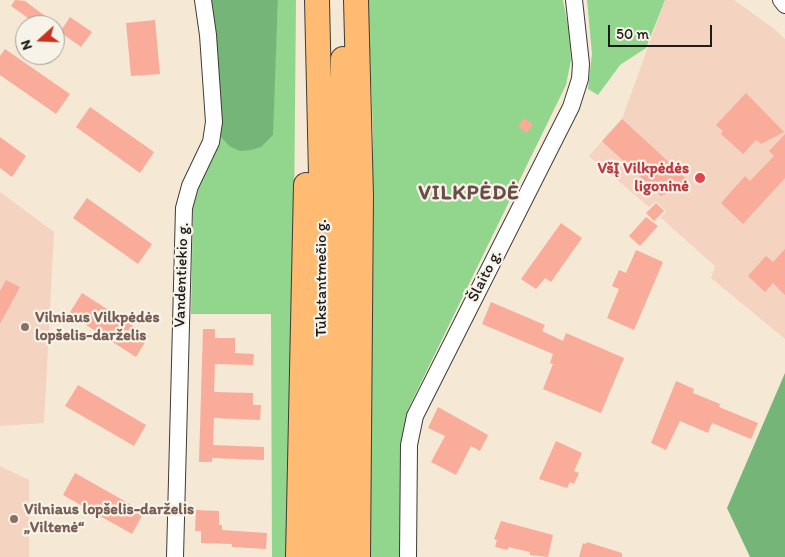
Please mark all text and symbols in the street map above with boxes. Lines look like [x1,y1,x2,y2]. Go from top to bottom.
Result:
north arrow [15,15,65,65]
scale bar [610,15,714,47]
text: 50 m [616,25,649,43]
text: N [17,38,36,52]
place label: VšĮ Vilkpėdės ligoninė [598,159,689,197]
marker: VšĮ Vilkpėdės ligoninė [693,171,707,185]
district label: VILKPĖDĖ [418,181,520,207]
street label: Tūkstantmečio g. [312,219,332,337]
street label: Vandentiekio g. [171,222,193,328]
street label: Šlaito g. [464,247,506,305]
place label: Vilniaus Vilkpėdės lopšelis-darželis [35,308,160,346]
marker: Vilniaus Vilkpėdės lopšelis-darželis [19,321,31,333]
place label: Vilniaus lopšelis-darželis „Viltenė“ [24,500,194,538]
marker: Vilniaus lopšelis-darželis „Viltenė“ [8,513,20,525]

